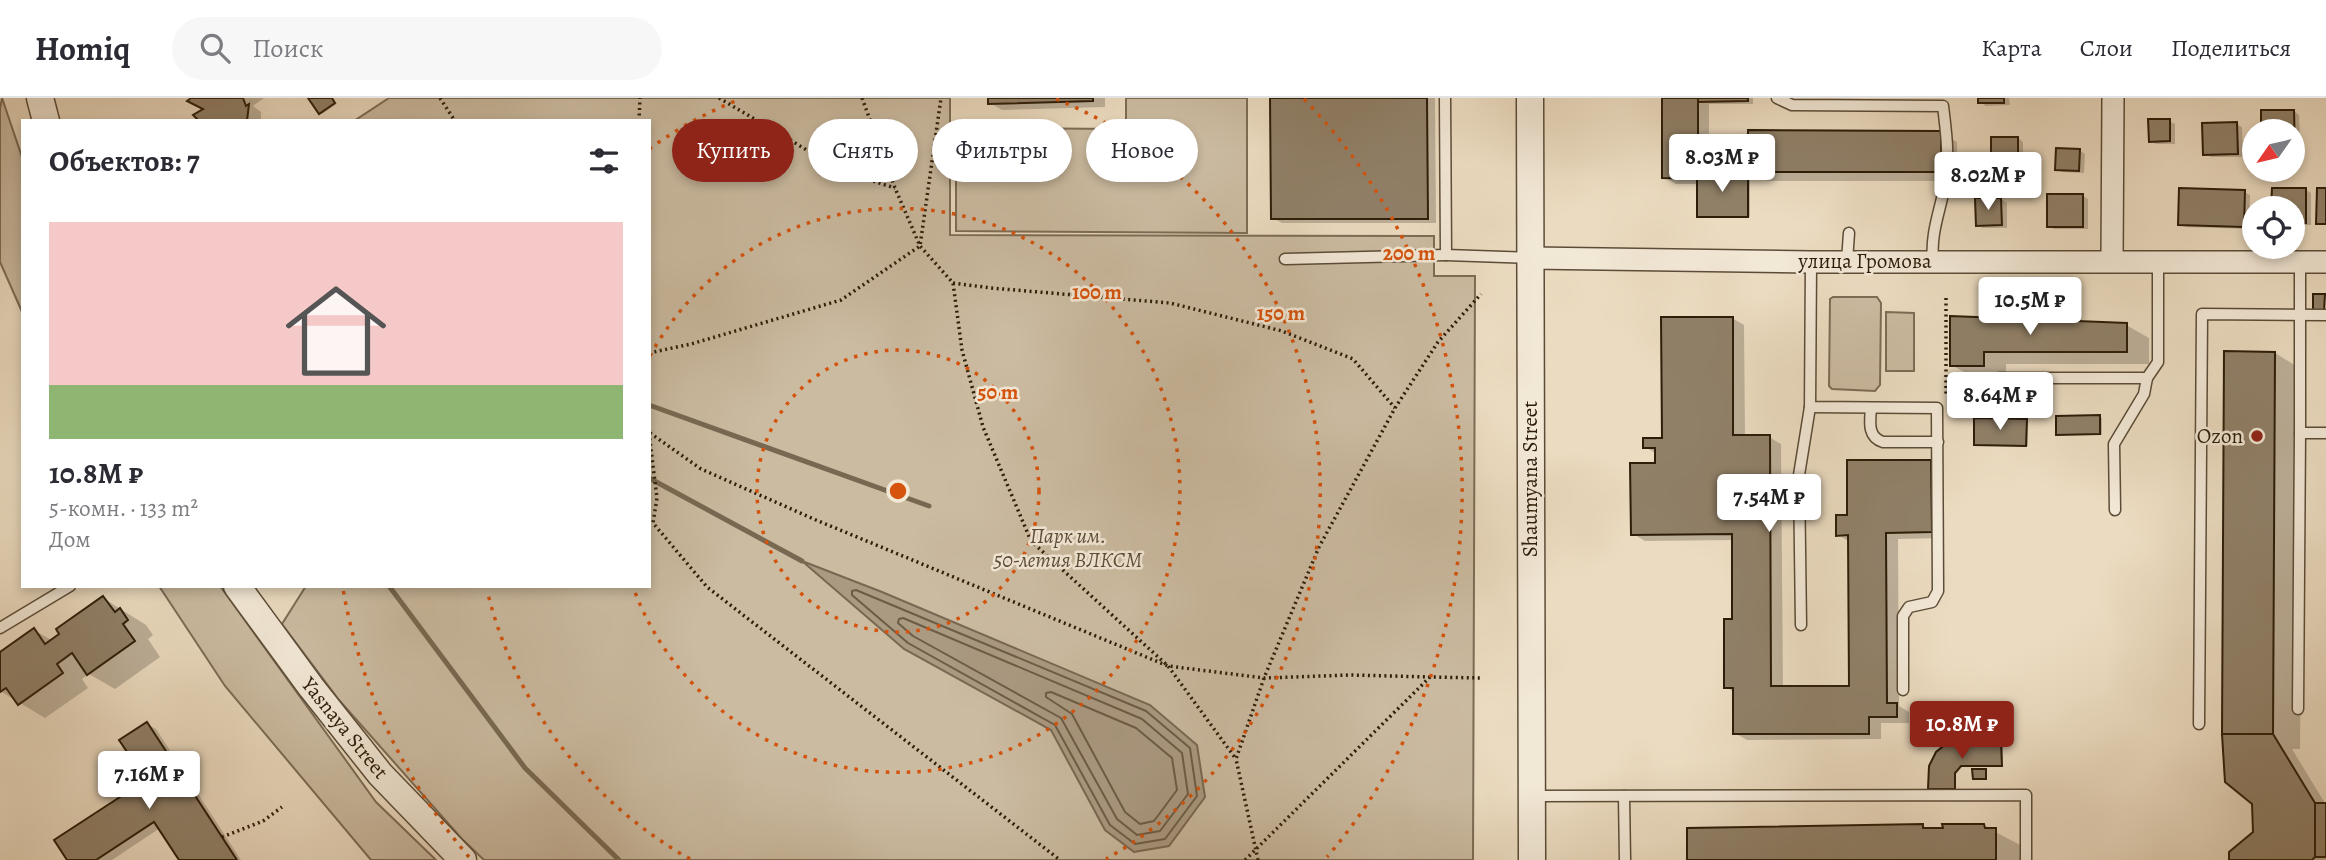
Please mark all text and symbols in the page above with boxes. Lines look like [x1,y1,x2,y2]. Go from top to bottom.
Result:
search box [172,17,662,80]
text: Homiq [35,26,130,71]
icon: search [196,29,234,67]
text: Поиск [252,31,323,66]
text: Карта [1981,32,2042,64]
text: Слои [2080,32,2133,64]
text: Поделиться [2171,32,2291,64]
chip: Купить [672,119,794,182]
chip: Снять [808,119,918,182]
chip: Фильтры [932,119,1072,182]
chip: Новое [1086,119,1198,182]
north arrow [2242,119,2305,182]
map controls [2242,119,2305,259]
pin: 8.03M ₽ [1657,134,1787,194]
text: Объектов: 7 [49,141,199,181]
text: 8.03M ₽ [1685,141,1759,172]
icon: filters [585,142,623,180]
pin: 8.02M ₽ [1923,152,2053,212]
text: 8.02M ₽ [1950,159,2026,190]
button: locate [2242,196,2305,259]
text: 200 m [1383,239,1436,267]
street label: улица Громова [1797,247,1932,275]
icon: home [273,268,399,394]
text: 100 m [1072,278,1122,306]
pin: 10.5M ₽ [1965,278,2095,337]
text: 10.5M ₽ [1995,284,2065,315]
text: 150 m [1257,299,1306,327]
pin: 8.64M ₽ [1935,372,2065,432]
text: 50 m [978,378,1019,406]
text: 8.64M ₽ [1963,379,2037,410]
street label: Shaumyana Street [1516,401,1544,557]
place label: Ozon [2197,422,2243,450]
marker: Ozon [2249,428,2265,444]
text: 10.8M ₽ [49,453,143,493]
pin: 7.54M ₽ [1704,474,1834,534]
centre of rings [886,479,910,503]
text: 7.54M ₽ [1733,481,1805,512]
text: 5-комн. · 133 m² [49,493,198,524]
park label: Парк им. 50-летия ВЛКСМ [993,522,1142,574]
text: Дом [49,524,91,555]
street label: Yasnaya Street [295,670,395,785]
pin: 10.8M ₽ [1897,702,2027,761]
text: 10.8M ₽ [1926,708,1998,739]
pin: 7.16M ₽ [84,752,214,811]
text: 7.16M ₽ [114,758,184,789]

